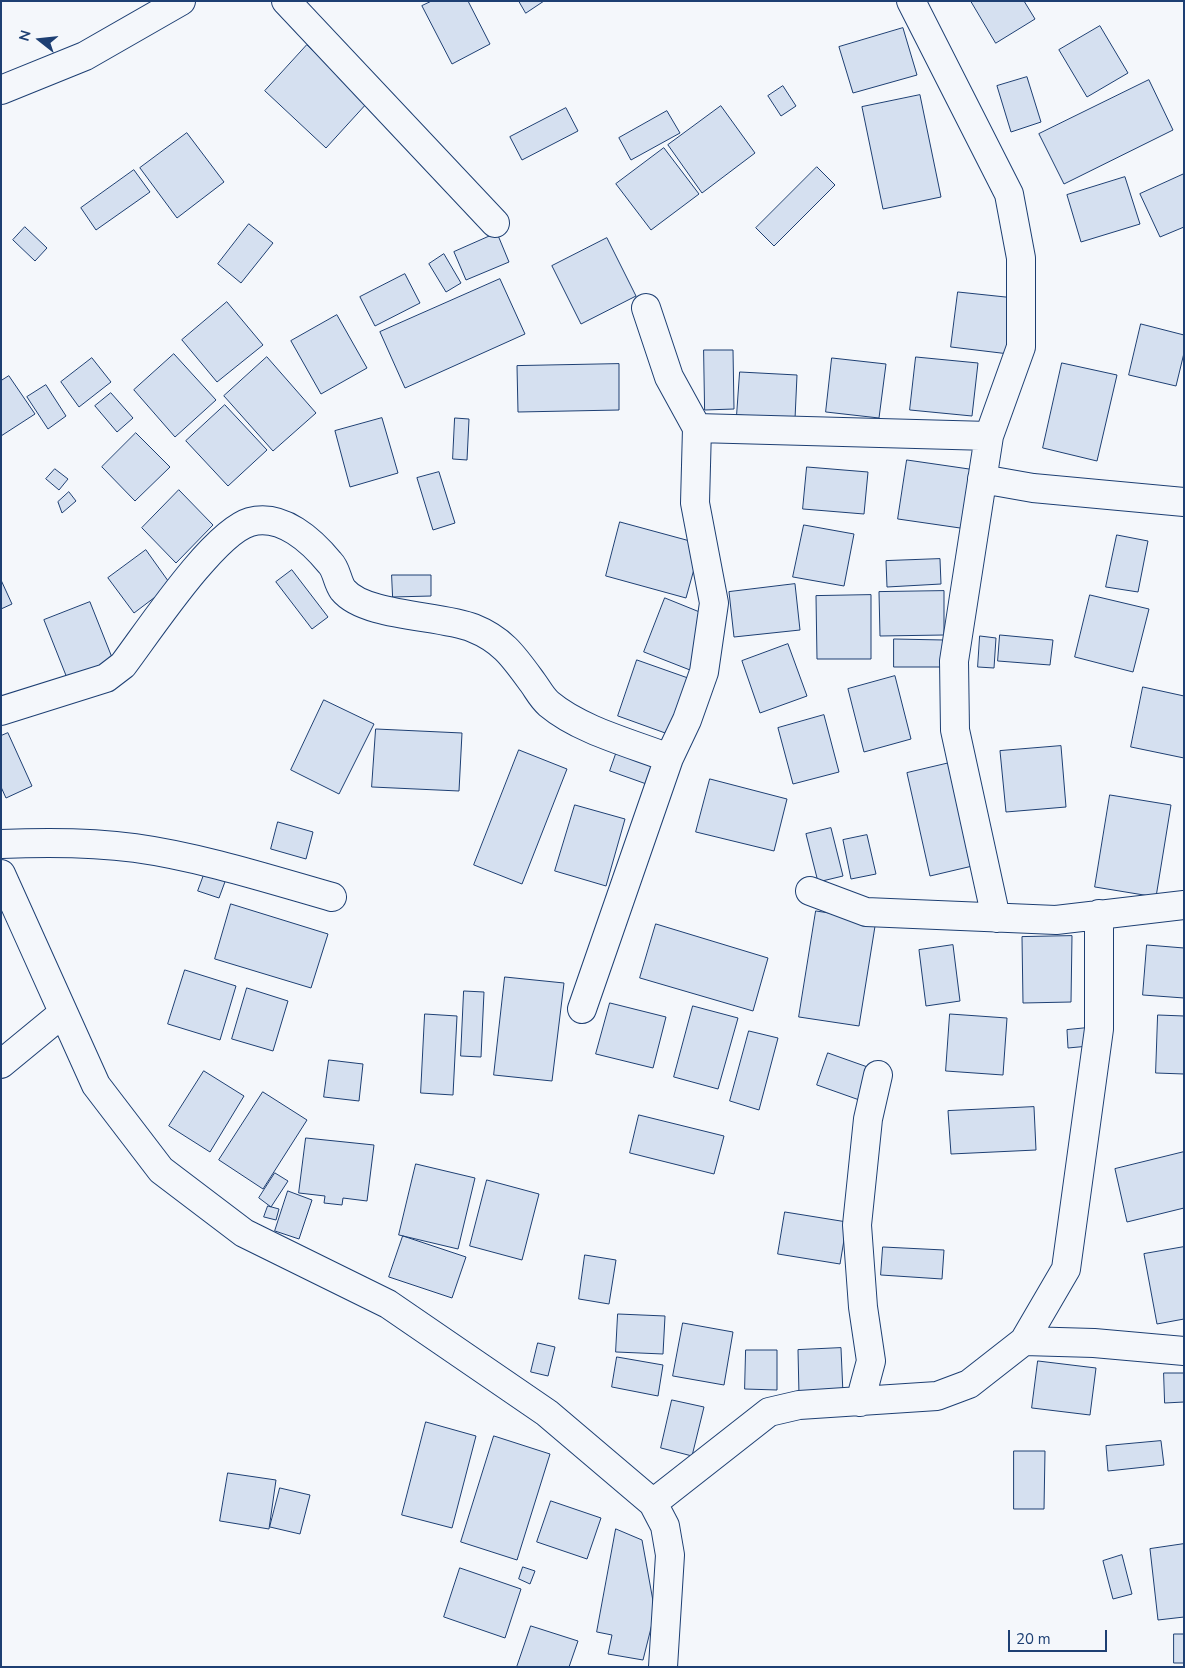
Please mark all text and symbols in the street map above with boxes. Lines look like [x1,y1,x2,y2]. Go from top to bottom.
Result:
north arrow [15,15,65,65]
text: N [15,28,36,43]
scale bar [1010,1620,1109,1652]
text: 20 m [1016,1629,1051,1649]

